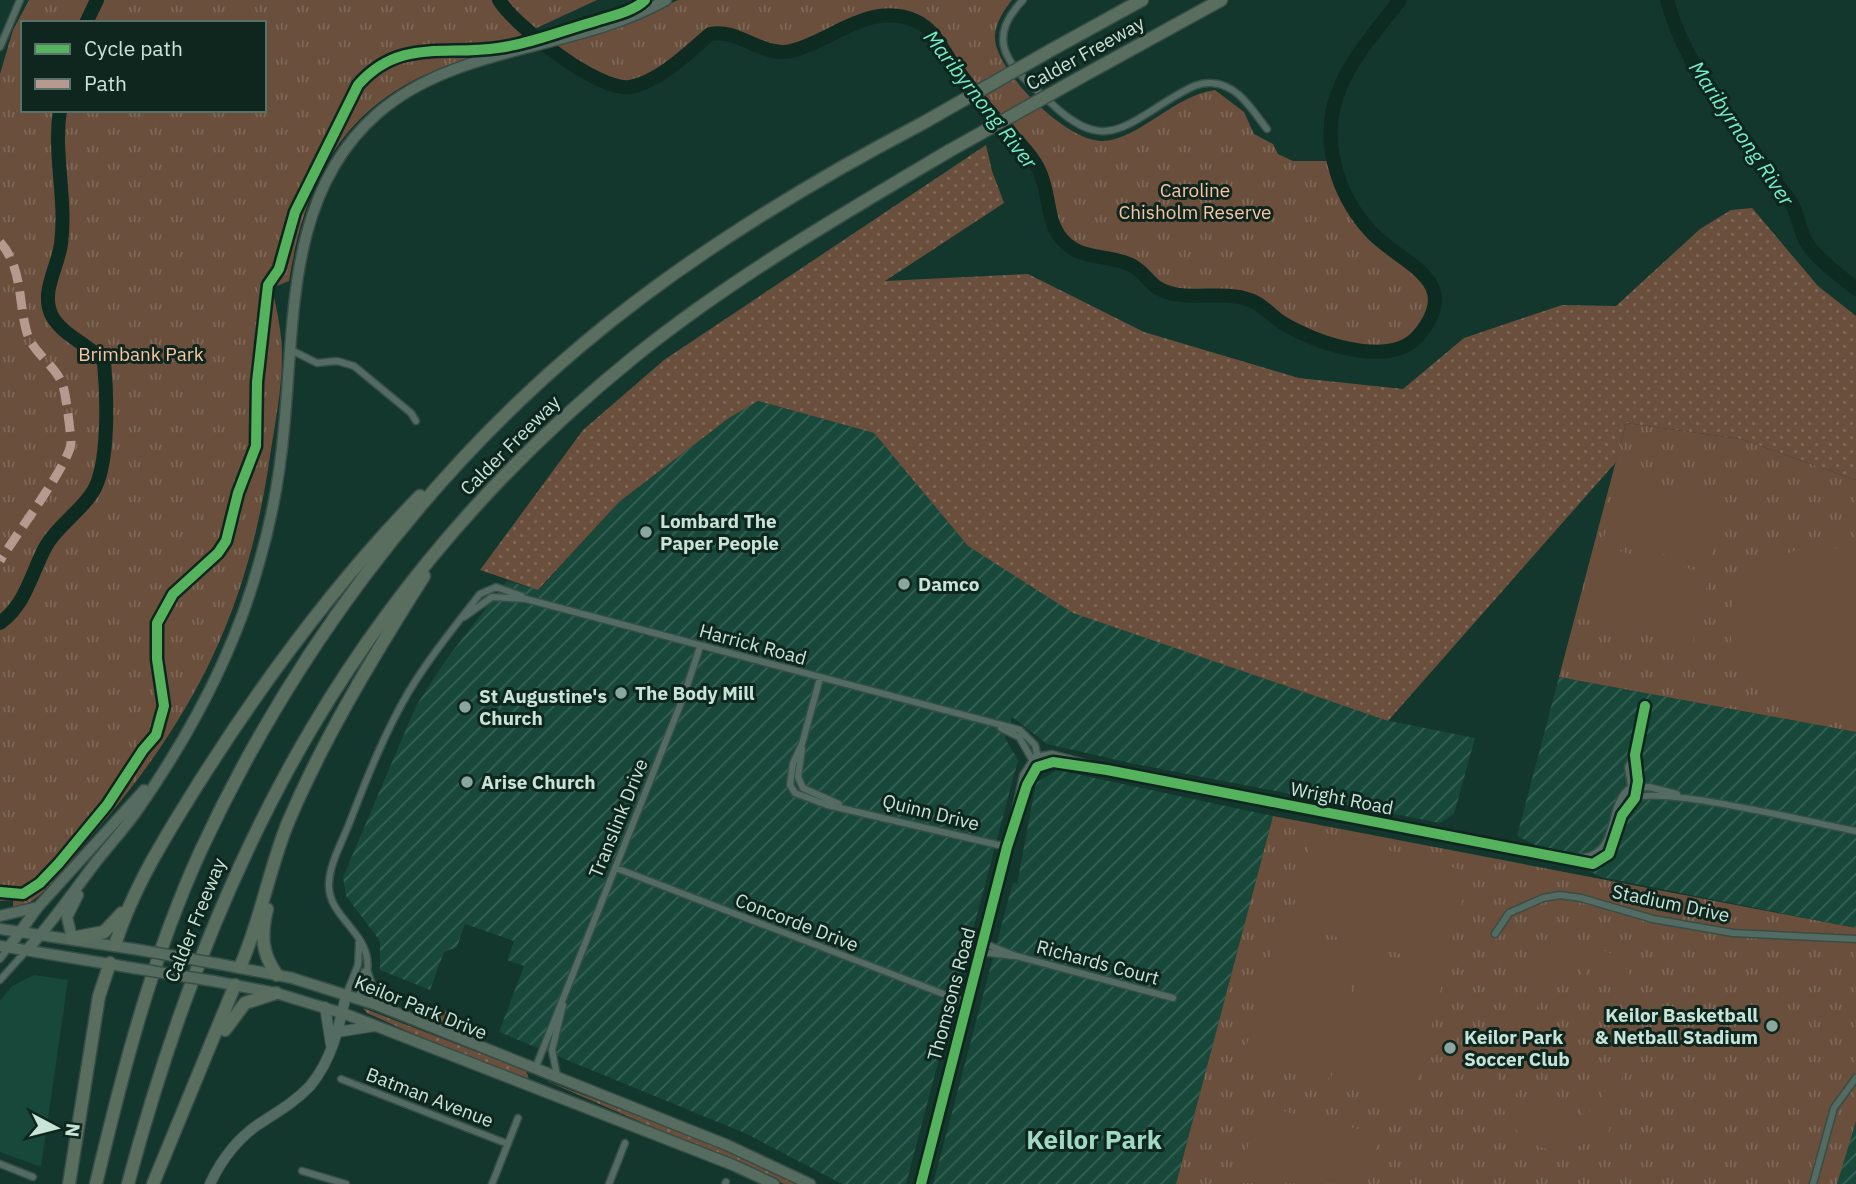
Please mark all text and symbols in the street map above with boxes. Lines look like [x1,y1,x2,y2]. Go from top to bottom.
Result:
street label: Calder Freeway [1022,10,1149,95]
legend [21,21,266,112]
water label: Maribyrnong River [918,24,1045,175]
text: Cycle path [84,34,183,62]
water label: Maribyrnong River [1683,55,1802,212]
text: Path [84,69,127,97]
park label: Caroline Chisholm Reserve [1118,178,1272,224]
park label: Brimbank Park [78,342,204,366]
street label: Calder Freeway [455,390,565,500]
place label: Lombard The Paper People [660,509,779,555]
marker: Lombard The Paper People [638,524,654,540]
place label: Damco [918,572,980,596]
marker: Damco [896,576,912,592]
street label: Harrick Road [697,618,809,670]
place label: The Body Mill [635,681,755,705]
place label: St Augustine's Church [479,684,607,730]
marker: The Body Mill [613,685,629,701]
marker: St Augustine's Church [457,699,473,715]
street label: Translink Drive [583,755,653,881]
place label: Arise Church [481,770,596,794]
marker: Arise Church [459,774,475,790]
street label: Wright Road [1289,776,1395,820]
street label: Quinn Drive [880,788,982,836]
street label: Calder Freeway [159,854,231,986]
street label: Stadium Drive [1610,879,1732,927]
street label: Concorde Drive [732,887,862,957]
street label: Thomsons Road [922,925,980,1063]
street label: Richards Court [1034,934,1162,990]
street label: Keilor Park Drive [351,969,491,1045]
place label: Keilor Basketball & Netball Stadium [1595,1003,1758,1049]
marker: Keilor Basketball & Netball Stadium [1764,1018,1780,1034]
place label: Keilor Park Soccer Club [1464,1025,1570,1071]
marker: Keilor Park Soccer Club [1442,1040,1458,1056]
street label: Batman Avenue [363,1062,497,1132]
north arrow [21,1093,91,1163]
text: N [60,1122,86,1138]
district label: Keilor Park [1026,1122,1162,1156]

